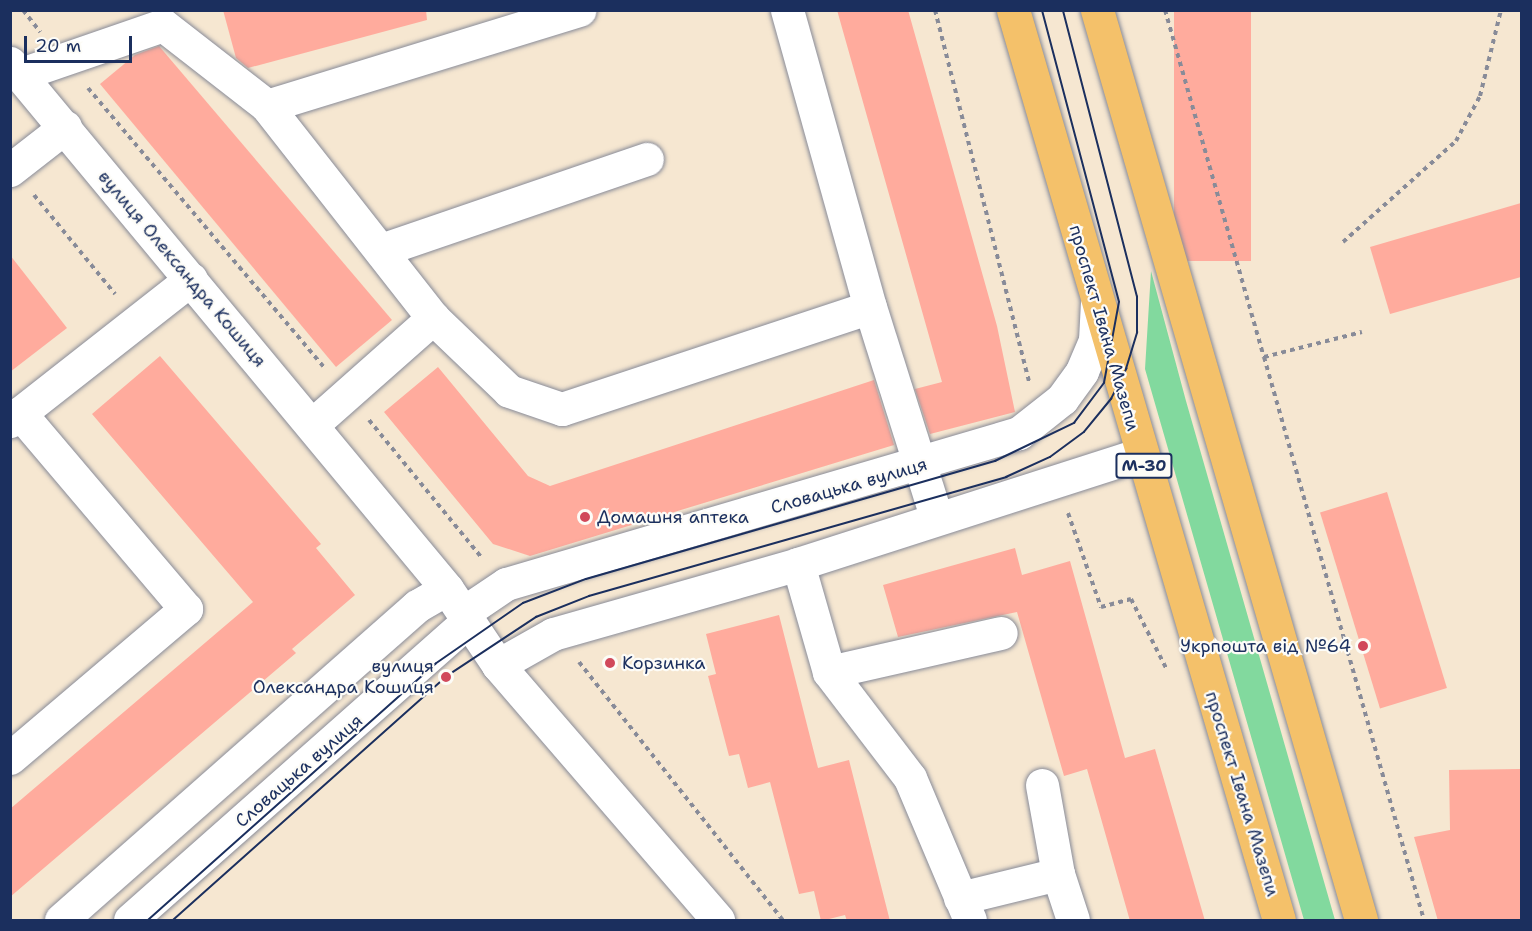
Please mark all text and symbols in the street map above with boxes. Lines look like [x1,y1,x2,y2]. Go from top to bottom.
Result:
scale bar [27,24,135,62]
text: 20 m [35,34,81,58]
street label: вулиця Олександра Кошиця [93,166,271,372]
street label: проспект Івана Мазепи [1064,222,1144,434]
street label: Словацька вулиця [768,453,930,519]
road number: М-30 [1114,453,1174,479]
place label: Домашня аптека [597,506,749,528]
marker: Домашня аптека [578,510,592,524]
place label: Укрпошта від №64 [1180,635,1351,657]
marker: Укрпошта від №64 [1356,639,1370,653]
place label: Корзинка [622,652,705,674]
place label: вулиця Олександра Кошиця [253,656,434,698]
marker: Корзинка [603,656,617,670]
marker: вулиця Олександра Кошиця [439,670,453,684]
street label: проспект Івана Мазепи [1200,689,1284,899]
street label: Словацька вулиця [231,710,367,832]

